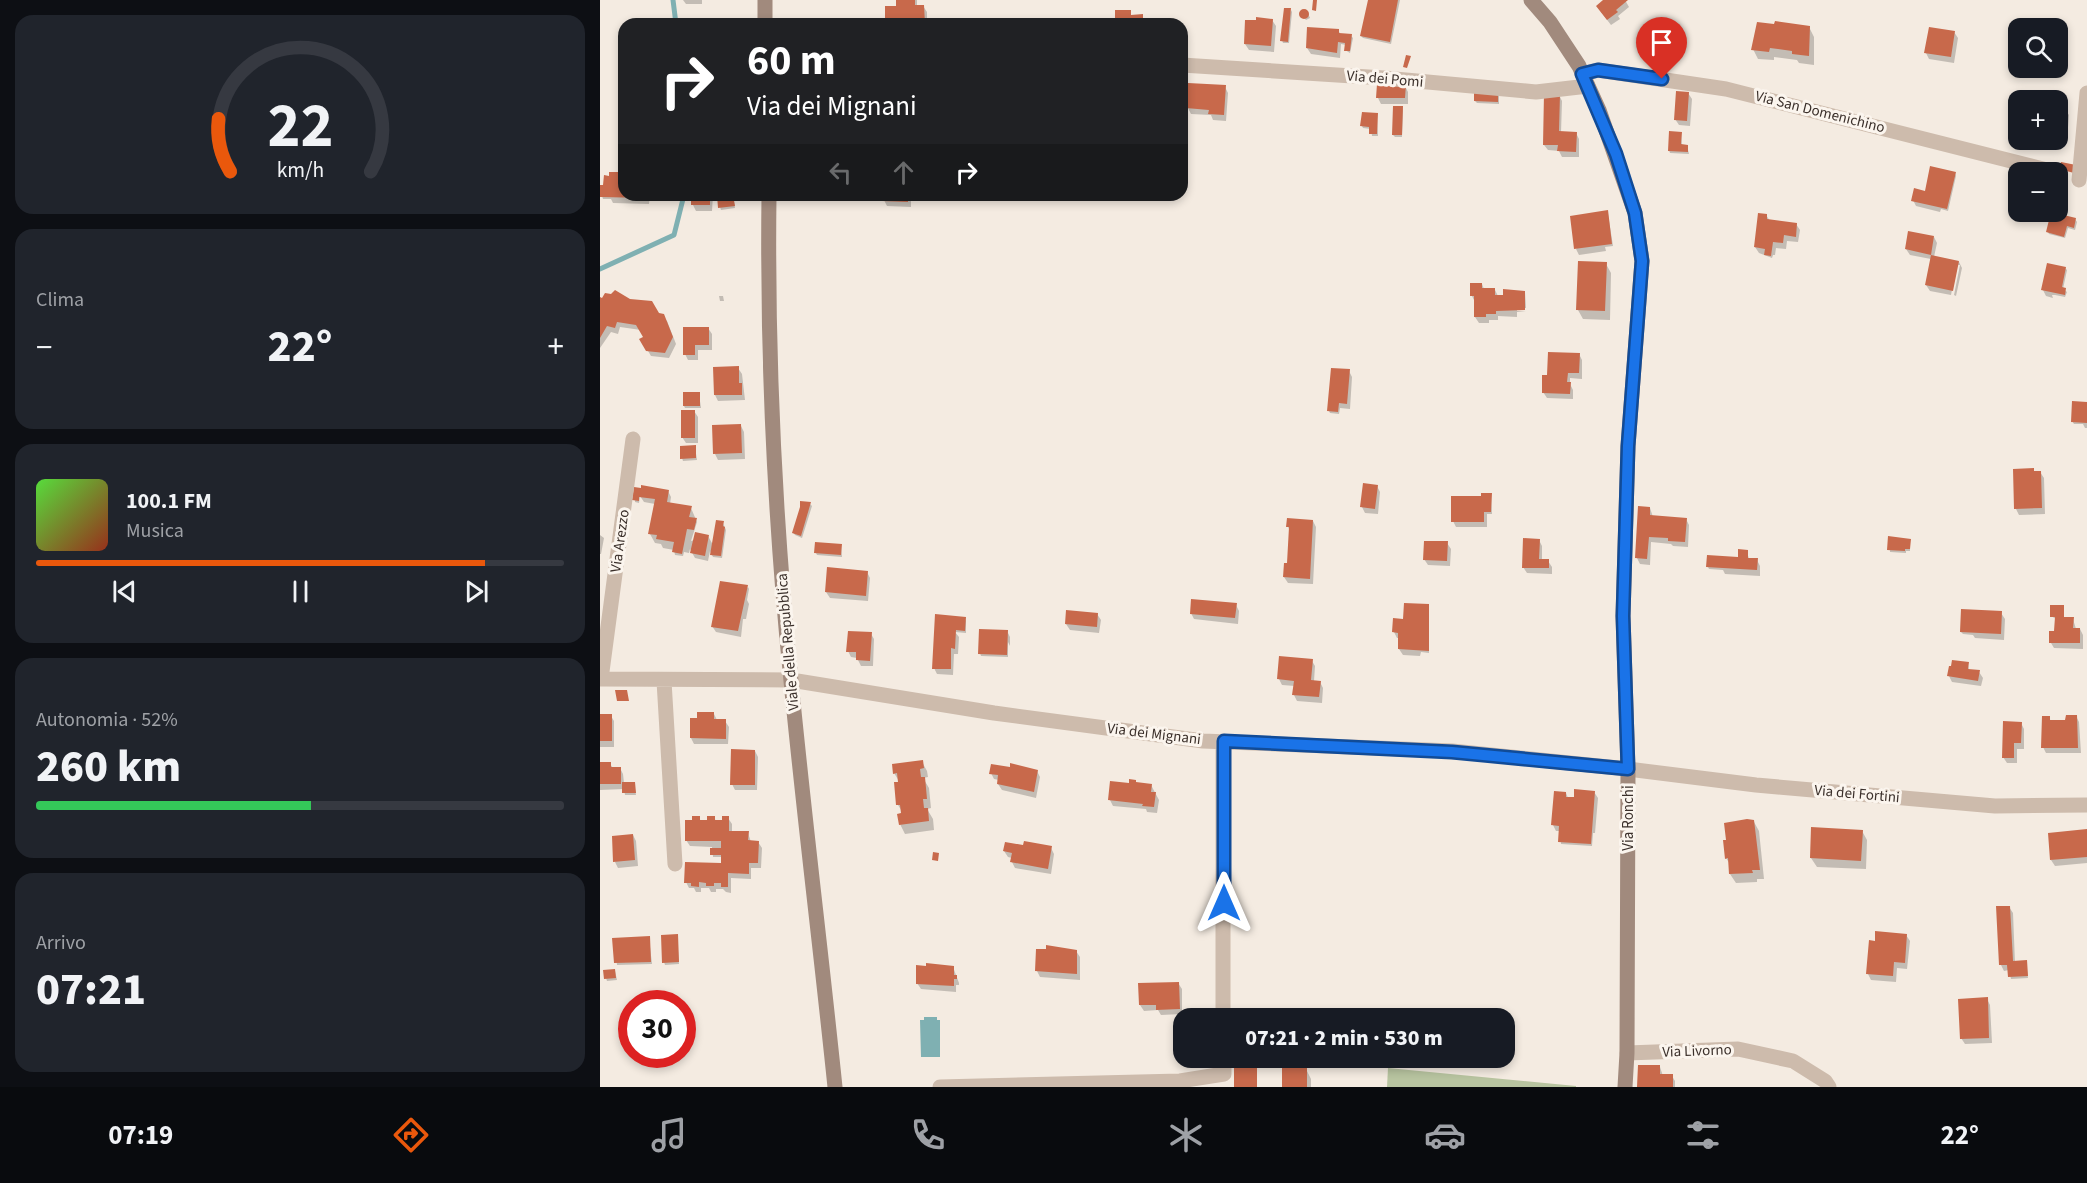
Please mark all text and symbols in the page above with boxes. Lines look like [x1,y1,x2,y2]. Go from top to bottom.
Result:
pin [1636,17,1687,79]
map controls [2008,18,2068,222]
button: search [2008,18,2068,78]
icon: arrive [1645,26,1678,59]
text: 60 m [747,31,836,91]
icon: right [648,42,726,120]
street label: Via dei Pomi [1346,65,1424,93]
text: 22 [267,82,333,171]
street label: Via San Domenichino [1753,86,1887,138]
text: Via dei Mignani [747,87,917,126]
button: + [2008,90,2068,150]
text: km/h [276,155,324,186]
icon: left [824,156,857,189]
icon: ahead [887,156,920,189]
icon: right [950,156,983,189]
button: − [2008,162,2068,222]
text: Clima [36,286,84,314]
text: 22° [268,315,332,379]
text: − [36,324,52,371]
text: + [548,324,564,371]
text: 100.1 FM [126,485,212,517]
street label: Via Arezzo [605,508,635,574]
text: Musica [126,517,184,545]
street label: Viale della Repubblica [772,572,804,712]
icon: previous [108,575,141,608]
icon: pause [284,575,317,608]
icon: next [460,575,493,608]
text: Autonomia · 52% [36,706,178,734]
street label: Via dei Mignani [1106,718,1202,750]
text: 260 km [36,735,181,799]
street label: Via dei Fortini [1813,780,1901,808]
street label: Via Ronchi [1618,785,1639,851]
position arrow [1192,871,1256,935]
text: Arrivo [36,929,86,957]
text: 07:21 [36,958,146,1022]
speed limit sign: 30 [618,990,696,1068]
text: 07:21 · 2 min · 530 m [1245,1022,1443,1054]
street label: Via Livorno [1662,1039,1732,1063]
icon: directions [390,1114,432,1156]
icon: music [648,1114,690,1156]
icon: phone [907,1114,949,1156]
icon: climate [1165,1114,1207,1156]
icon: car [1424,1114,1466,1156]
icon: filters [1682,1114,1724,1156]
text: 07:19 [108,1116,173,1155]
text: 22° [1940,1116,1979,1155]

